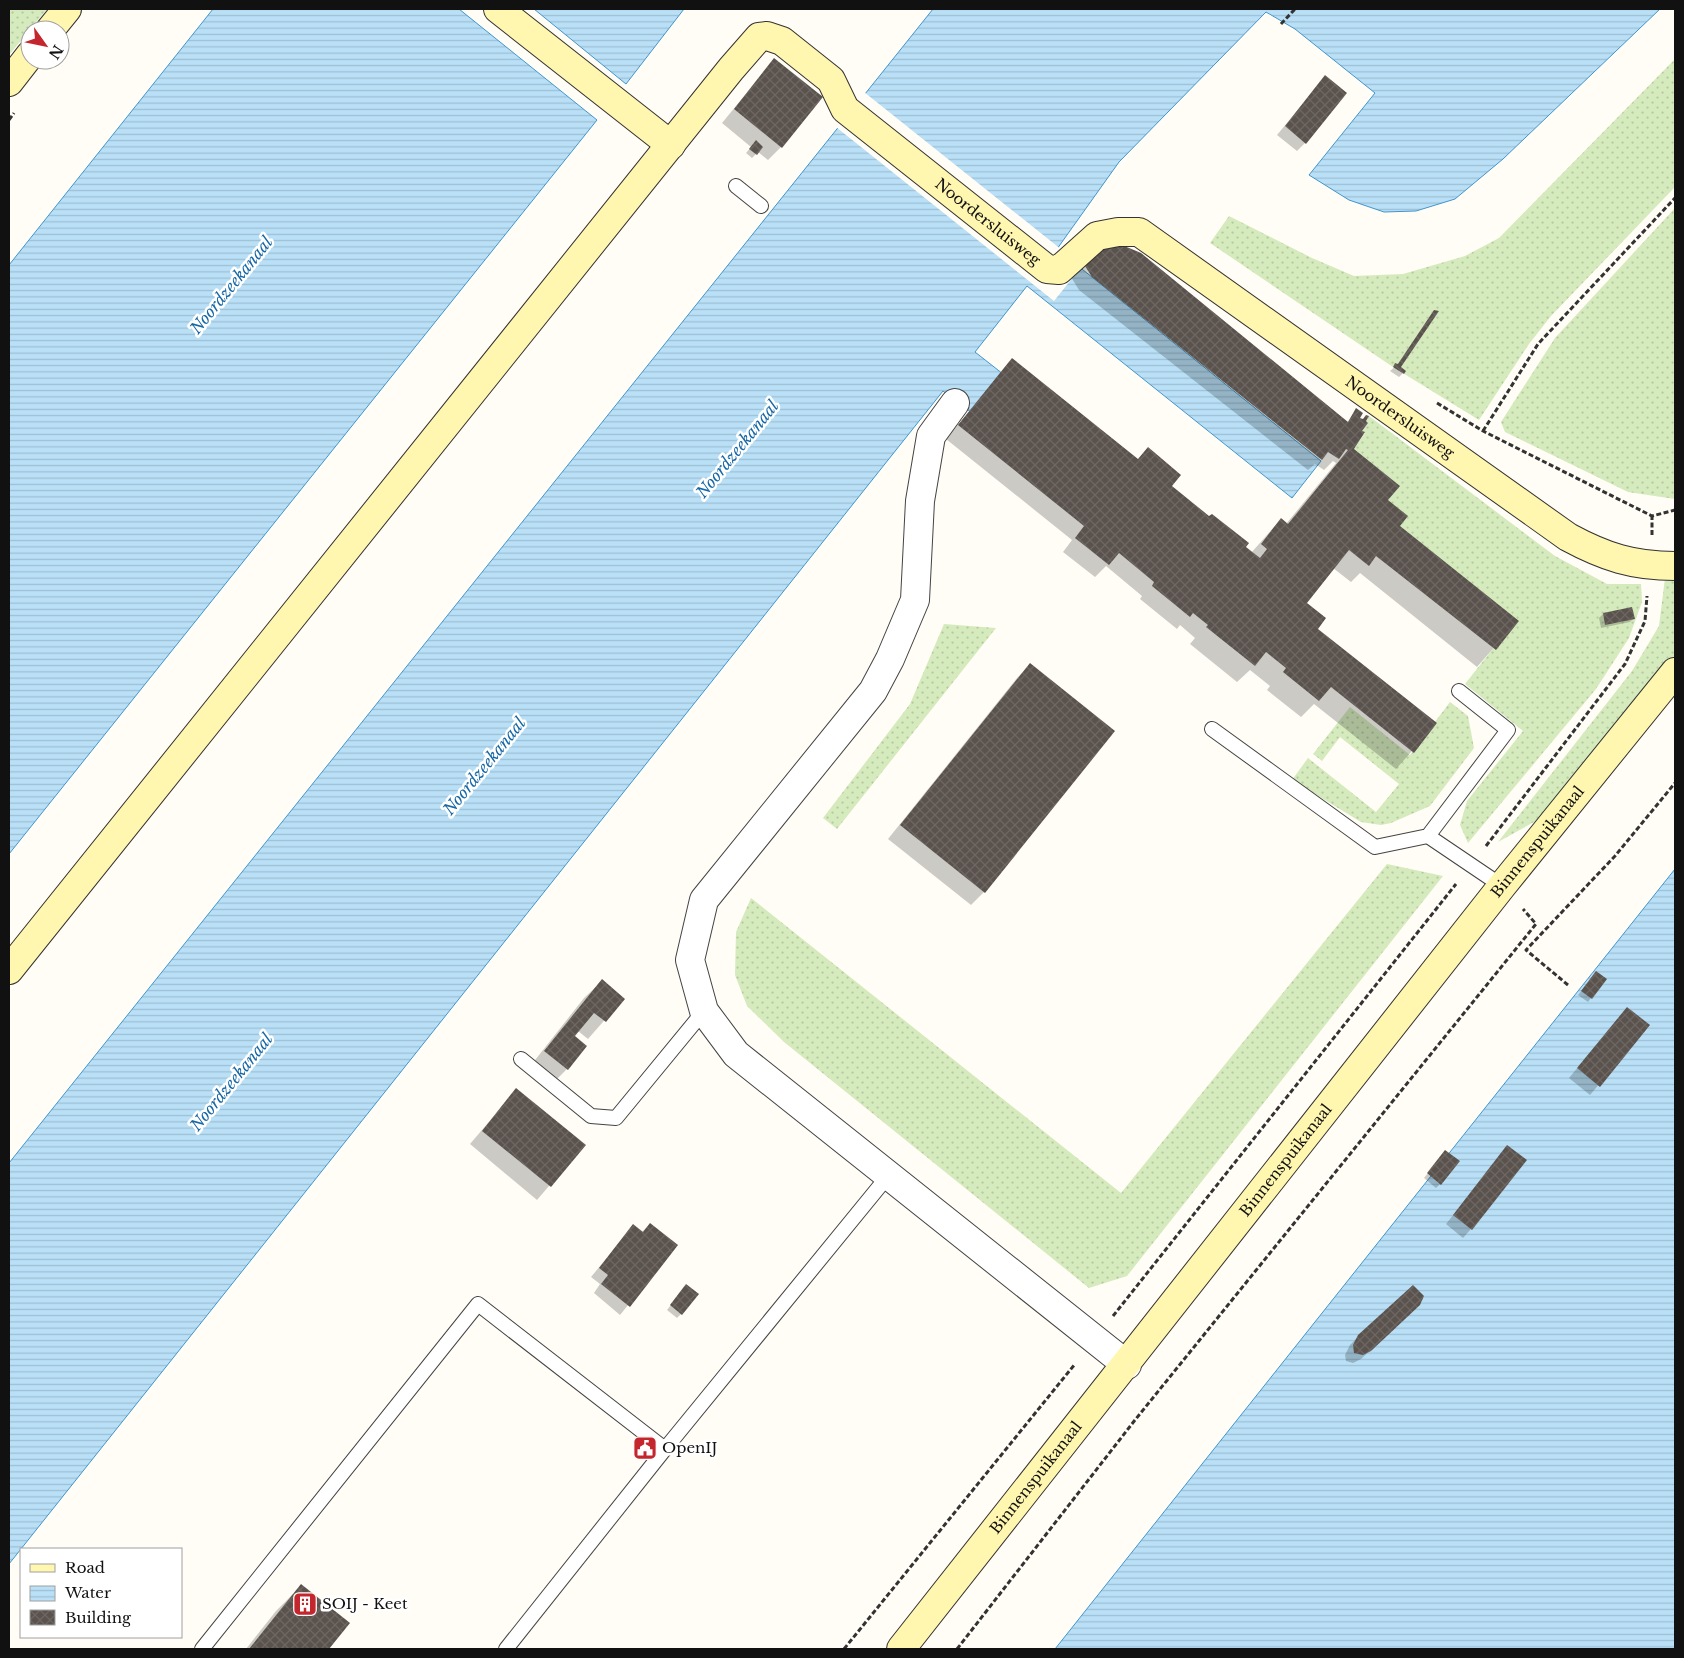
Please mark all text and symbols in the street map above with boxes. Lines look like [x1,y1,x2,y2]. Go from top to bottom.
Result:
north arrow [20,20,70,70]
text: N [45,42,67,63]
street label: Noordersluisweg [932,174,1046,270]
water label: Noordzeekanaal [185,231,277,339]
street label: Noordersluisweg [1342,372,1459,463]
water label: Noordzeekanaal [691,395,783,503]
water label: Noordzeekanaal [438,712,530,820]
street label: Binnenspuikanaal [1487,782,1588,901]
water label: Noordzeekanaal [185,1028,277,1136]
street label: Binnenspuikanaal [1235,1100,1336,1220]
street label: Binnenspuikanaal [985,1417,1086,1537]
public building icon: OpenIJ [632,1435,658,1461]
place label: OpenIJ [662,1438,718,1457]
legend [20,1548,182,1638]
text: Road [65,1558,105,1577]
text: Water [64,1583,112,1602]
building icon: SOIJ - Keet [292,1591,318,1617]
place label: SOIJ - Keet [322,1594,408,1613]
text: Building [65,1608,132,1627]

